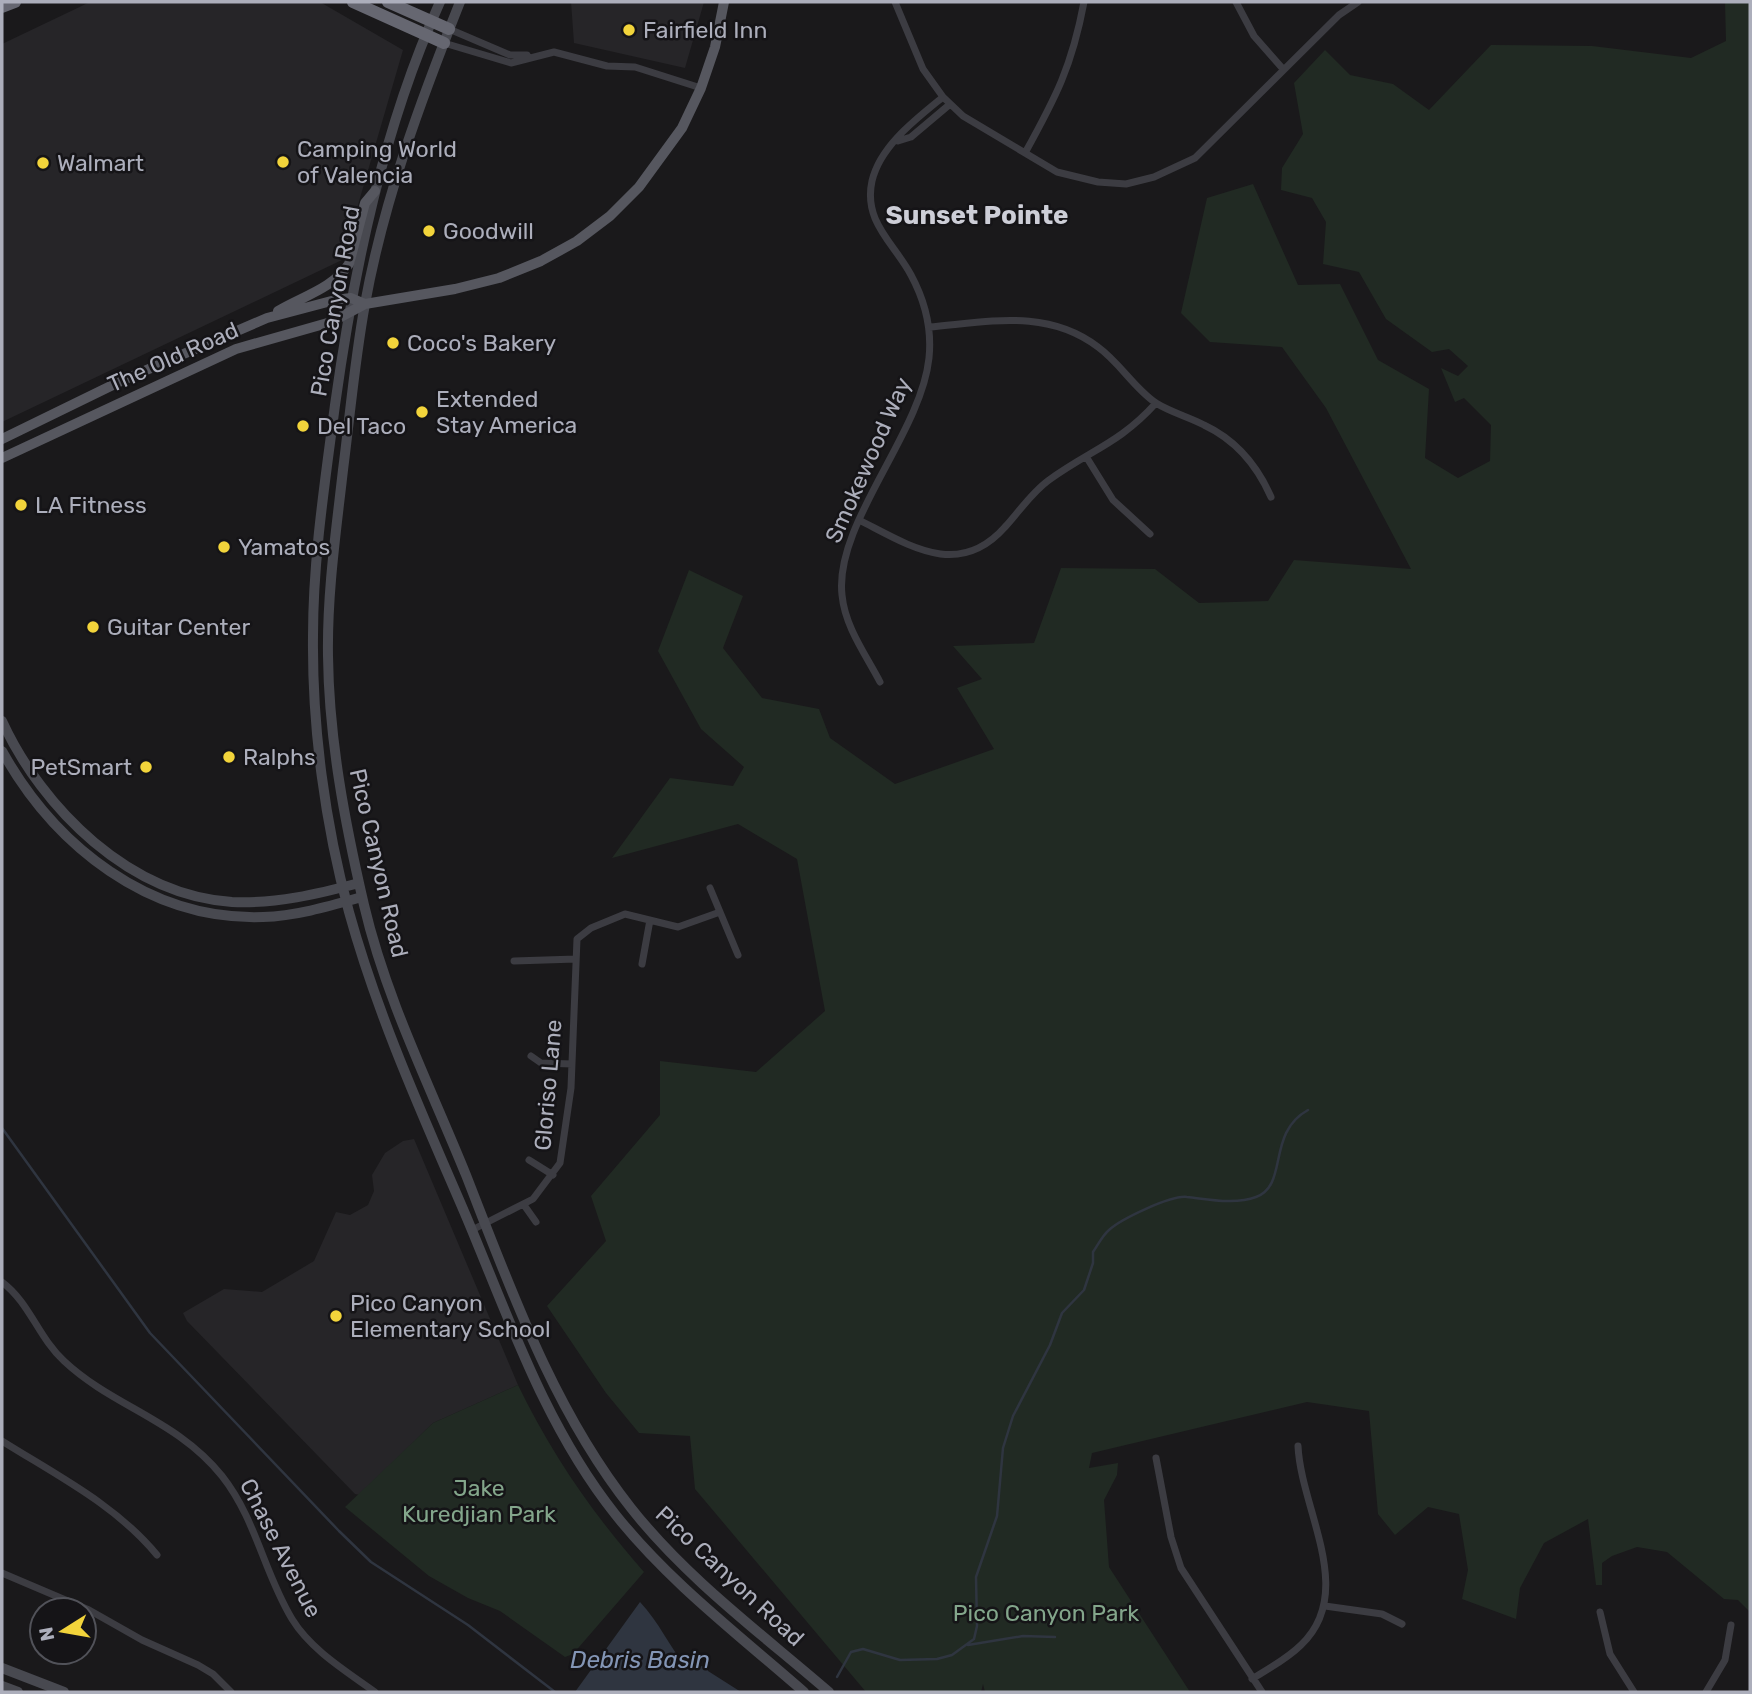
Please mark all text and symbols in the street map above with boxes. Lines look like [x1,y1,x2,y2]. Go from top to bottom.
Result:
place label: Fairfield Inn [643,16,767,44]
marker: Fairfield Inn [621,22,637,38]
place label: Camping World of Valencia [297,135,457,189]
place label: Walmart [57,149,144,177]
marker: Camping World of Valencia [275,154,291,170]
marker: Walmart [35,155,51,171]
district label: Sunset Pointe [886,200,1068,231]
street label: Pico Canyon Road [304,204,366,398]
place label: Goodwill [443,217,534,245]
marker: Goodwill [421,223,437,239]
street label: The Old Road [103,316,243,398]
place label: Coco's Bakery [407,329,557,357]
marker: Coco's Bakery [385,335,401,351]
street label: Smokewood Way [819,373,917,547]
place label: Extended Stay America [436,385,577,439]
marker: Extended Stay America [414,404,430,420]
place label: Del Taco [317,412,406,440]
marker: Del Taco [295,418,311,434]
place label: LA Fitness [35,491,147,519]
marker: LA Fitness [13,497,29,513]
place label: Yamatos [238,533,330,561]
marker: Yamatos [216,539,232,555]
place label: Guitar Center [107,613,250,641]
marker: Guitar Center [85,619,101,635]
place label: Ralphs [243,743,316,771]
marker: Ralphs [221,749,237,765]
place label: PetSmart [30,753,132,781]
marker: PetSmart [138,759,154,775]
street label: Pico Canyon Road [344,766,414,960]
street label: Gloriso Lane [528,1018,568,1152]
place label: Pico Canyon Elementary School [350,1289,551,1343]
marker: Pico Canyon Elementary School [328,1308,344,1324]
street label: Chase Avenue [234,1474,328,1622]
park label: Jake Kuredjian Park [402,1474,556,1528]
street label: Pico Canyon Road [650,1500,810,1652]
north arrow [28,1596,98,1666]
park label: Pico Canyon Park [953,1599,1139,1627]
text: N [34,1625,59,1643]
water label: Debris Basin [570,1646,710,1674]

